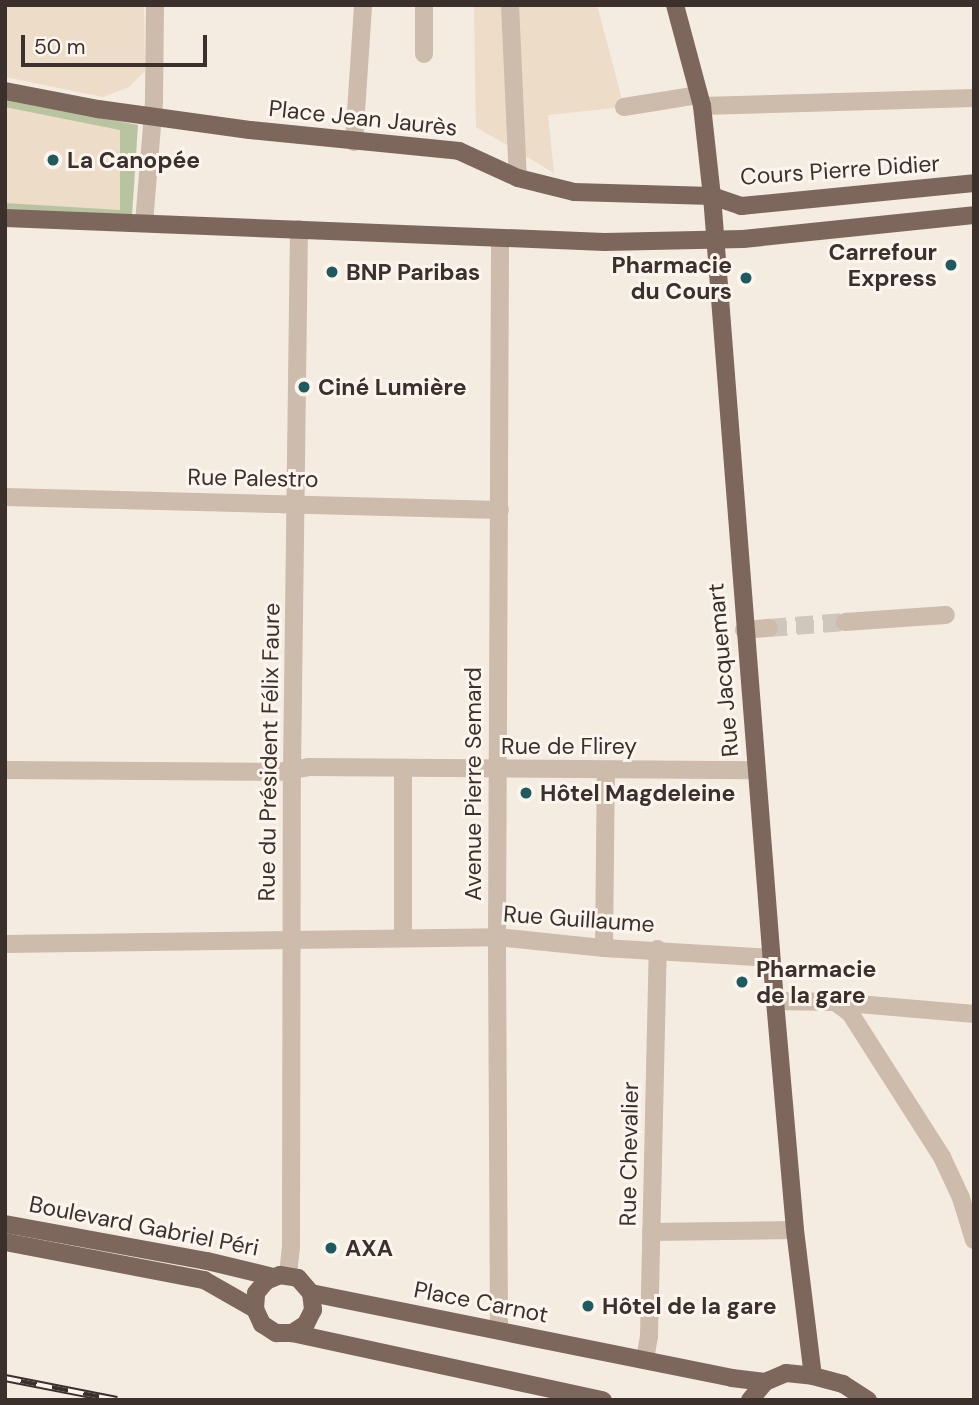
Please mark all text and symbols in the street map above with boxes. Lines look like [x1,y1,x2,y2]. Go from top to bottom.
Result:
scale bar [24,21,210,65]
text: 50 m [34,33,85,61]
street label: Place Jean Jaurès [267,94,459,142]
place label: La Canopée [67,146,200,174]
street label: Cours Pierre Didier [739,149,941,191]
marker: La Canopée [45,152,61,168]
place label: Carrefour Express [828,238,937,292]
place label: Pharmacie du Cours [612,251,732,305]
marker: Carrefour Express [943,257,959,273]
place label: BNP Paribas [346,258,480,286]
marker: BNP Paribas [324,264,340,280]
marker: Pharmacie du Cours [738,270,754,286]
place label: Ciné Lumière [318,373,467,401]
marker: Ciné Lumière [296,379,312,395]
street label: Rue Palestro [187,463,319,493]
street label: Rue Jacquemart [702,582,744,758]
street label: Rue du Président Félix Faure [253,603,285,901]
street label: Avenue Pierre Semard [459,667,487,901]
street label: Rue de Flirey [501,732,637,760]
place label: Hôtel Magdeleine [540,779,735,807]
marker: Hôtel Magdeleine [518,785,534,801]
street label: Rue Guillaume [502,900,656,938]
place label: Pharmacie de la gare [756,955,876,1009]
marker: Pharmacie de la gare [734,974,750,990]
street label: Rue Chevalier [614,1081,644,1227]
street label: Boulevard Gabriel Péri [27,1190,261,1262]
place label: AXA [345,1234,393,1262]
marker: AXA [323,1240,339,1256]
street label: Place Carnot [412,1275,550,1329]
place label: Hôtel de la gare [602,1292,777,1320]
marker: Hôtel de la gare [580,1298,596,1314]

